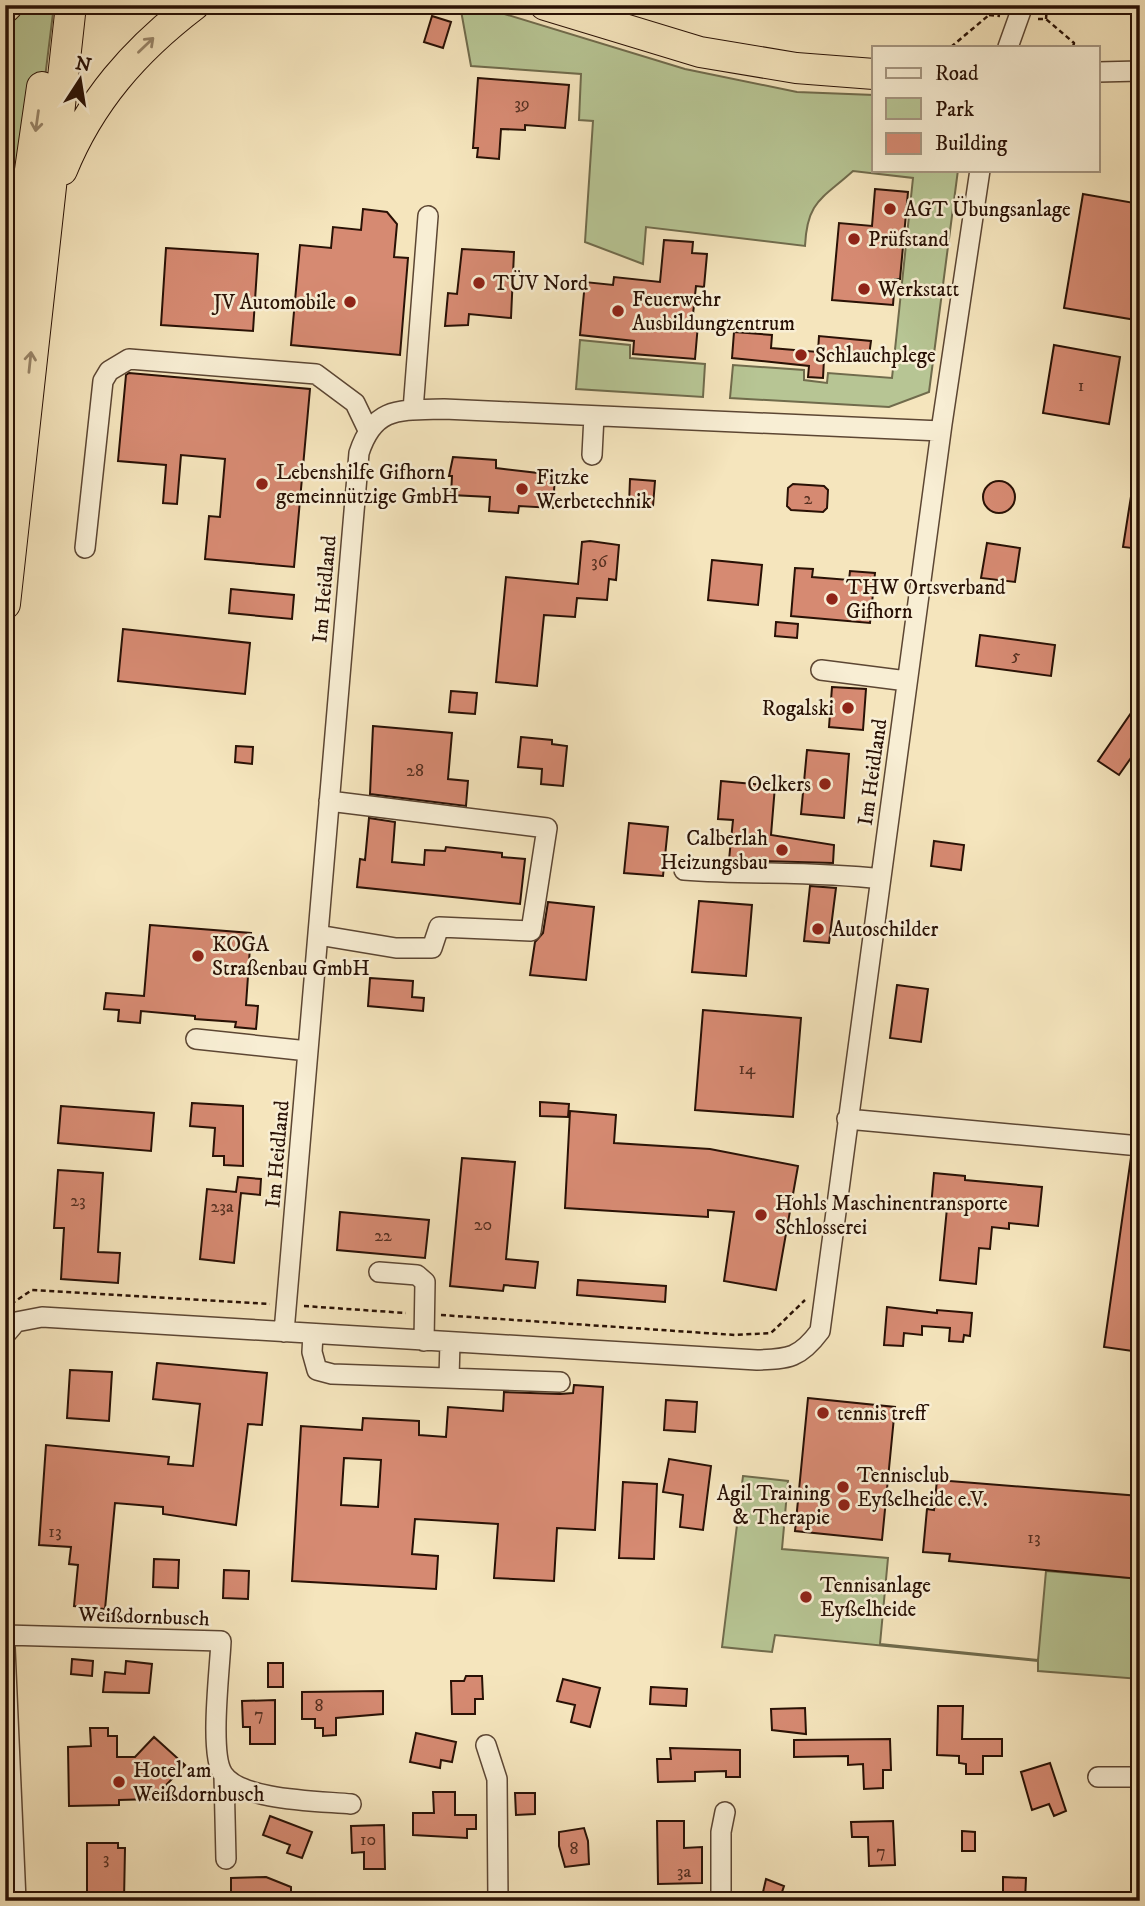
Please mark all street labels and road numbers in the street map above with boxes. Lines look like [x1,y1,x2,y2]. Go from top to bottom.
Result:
street label: Im Heidland [307,534,343,644]
street label: Im Heidland [853,717,893,827]
street label: Im Heidland [260,1099,296,1209]
street label: Weißdornbusch [77,1602,210,1632]

